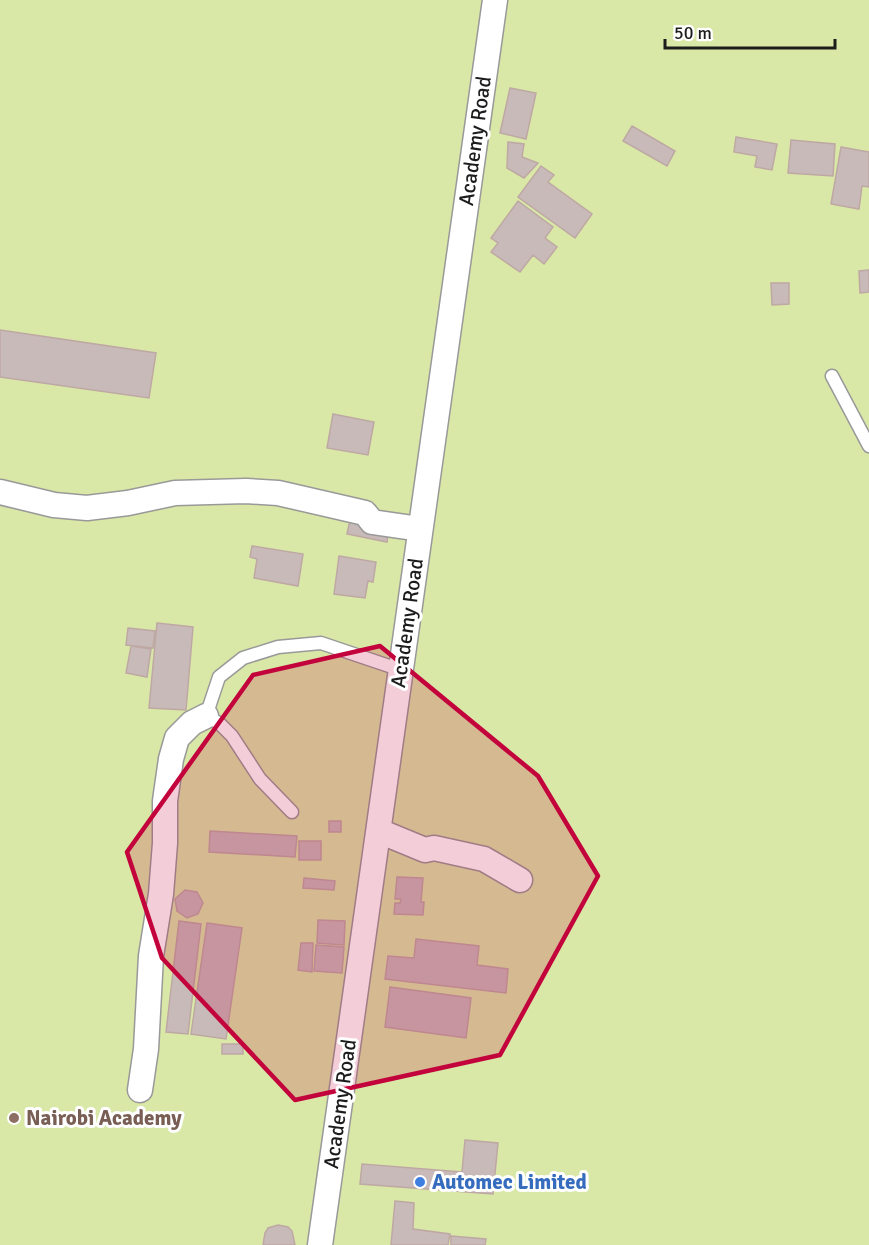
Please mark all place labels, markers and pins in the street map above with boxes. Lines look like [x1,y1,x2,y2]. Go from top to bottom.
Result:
place label: Nairobi Academy [26,1105,182,1131]
marker: Nairobi Academy [7,1111,21,1125]
place label: Automec Limited [432,1169,587,1195]
marker: Automec Limited [413,1175,427,1189]

